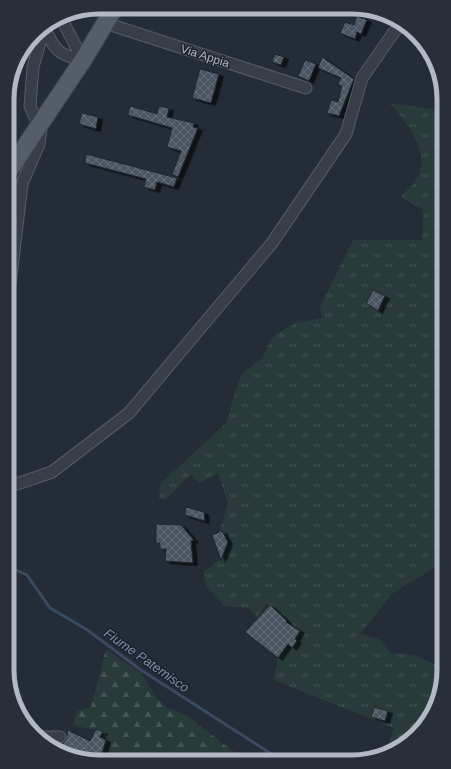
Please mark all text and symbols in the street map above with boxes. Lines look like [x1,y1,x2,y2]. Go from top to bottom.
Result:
street label: Via Appia [179,42,231,71]
water label: Fiume Patemisco [101,625,192,695]

